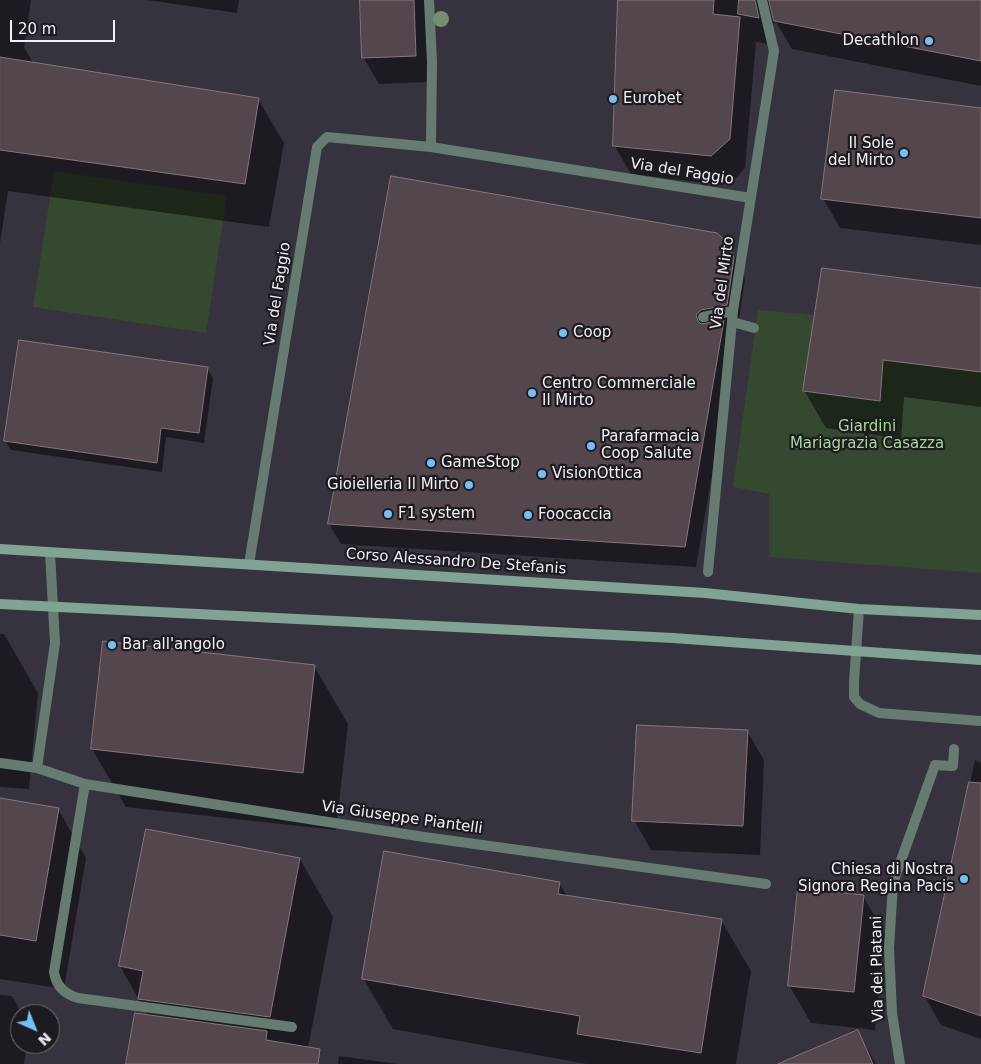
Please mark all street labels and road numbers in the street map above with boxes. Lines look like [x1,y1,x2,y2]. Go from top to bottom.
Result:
street label: Via del Faggio [629,155,735,189]
street label: Via del Mirto [708,235,738,331]
street label: Via del Faggio [261,241,295,347]
street label: Corso Alessandro De Stefanis [345,545,567,579]
street label: Via Giuseppe Piantelli [320,798,484,838]
street label: Via dei Platani [868,915,888,1023]

